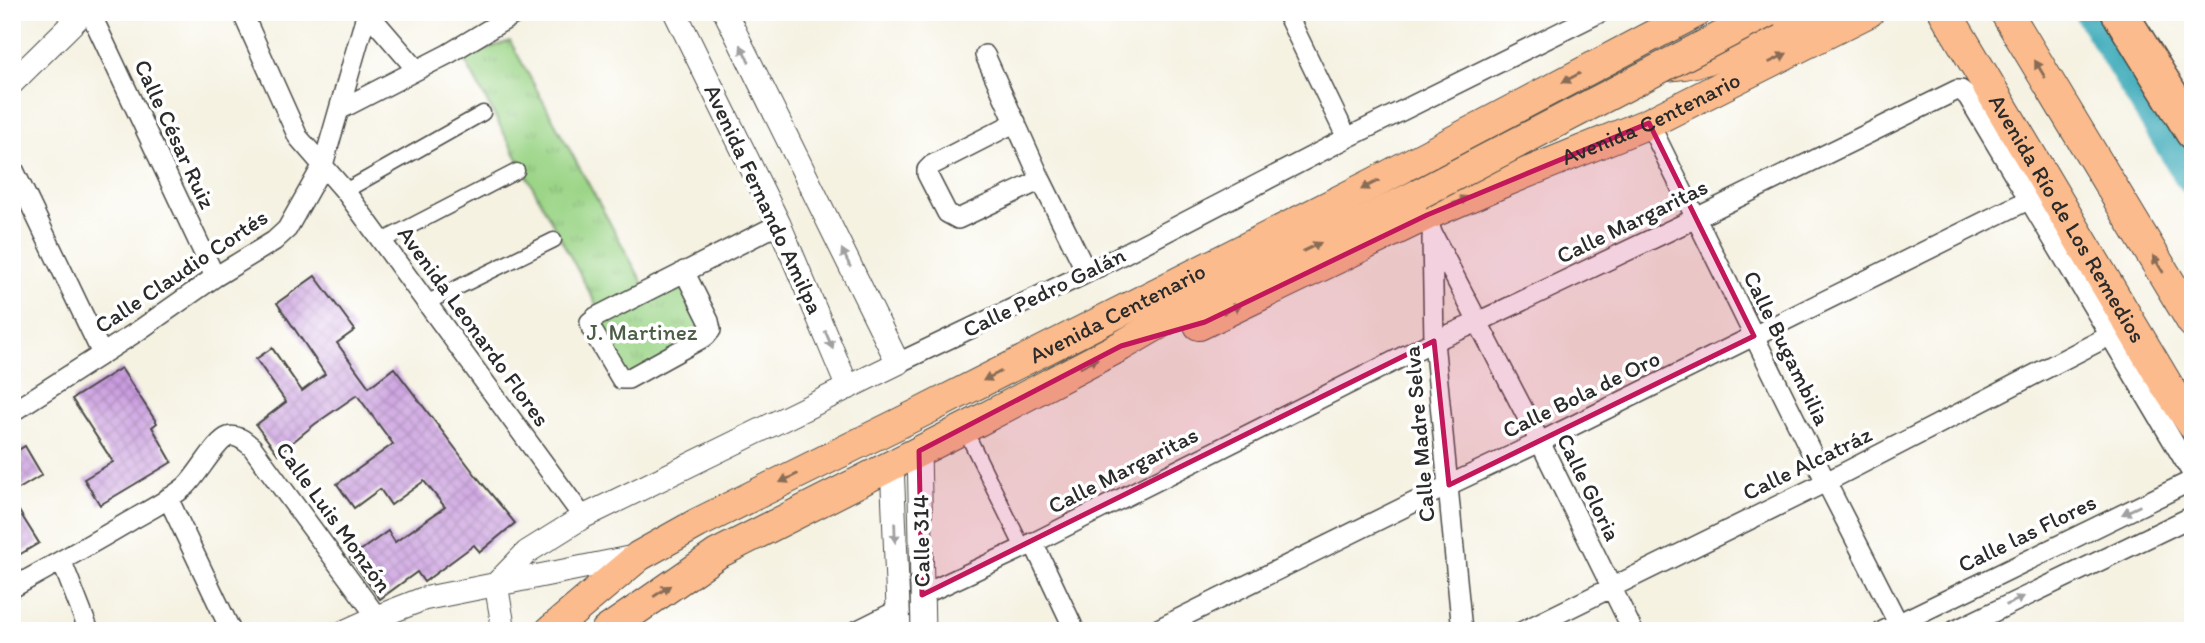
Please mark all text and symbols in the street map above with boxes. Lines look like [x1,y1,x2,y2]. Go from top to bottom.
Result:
one-way arrow [740,44,751,64]
one-way arrow [1768,53,1788,64]
street label: Calle César Ruiz [128,55,222,214]
one-way arrow [2034,60,2046,79]
street label: Avenida Centenario [1557,65,1745,171]
one-way arrow [1561,72,1581,84]
street label: Avenida Fernando Amilpa [698,80,830,318]
street label: Avenida Río de Los Remedios [1983,89,2152,348]
street label: Calle Margaritas [1552,172,1712,270]
one-way arrow [1360,179,1380,190]
one-way arrow [1449,195,1469,207]
street label: Calle Claudio Cortés [89,203,273,339]
street label: Avenida Leonardo Flores [392,220,556,432]
street label: Calle Pedro Galán [958,241,1130,343]
one-way arrow [1302,241,1322,252]
one-way arrow [841,248,852,268]
one-way arrow [2151,254,2164,273]
street label: Avenida Centenario [1025,257,1210,369]
street label: Calle Bugambilia [1737,266,1837,430]
one-way arrow [1221,304,1242,315]
park label: J. Martinez [586,318,698,346]
one-way arrow [823,330,834,351]
street label: Calle Madre Selva [1397,344,1441,523]
street label: Calle Bola de Oro [1498,344,1664,444]
one-way arrow [1079,357,1099,369]
one-way arrow [982,370,1002,382]
street label: Calle Margaritas [1043,420,1203,520]
street label: Calle Alcatráz [1738,420,1876,506]
street label: Calle Gloria [1551,429,1627,545]
street label: Calle Luis Monzón [270,436,398,598]
one-way arrow [779,472,799,483]
street label: Calle las Flores [1953,488,2101,578]
street label: Calle 314 [906,494,936,588]
one-way arrow [2121,505,2141,516]
one-way arrow [889,522,900,544]
one-way arrow [653,584,671,598]
one-way arrow [2005,595,2025,607]

